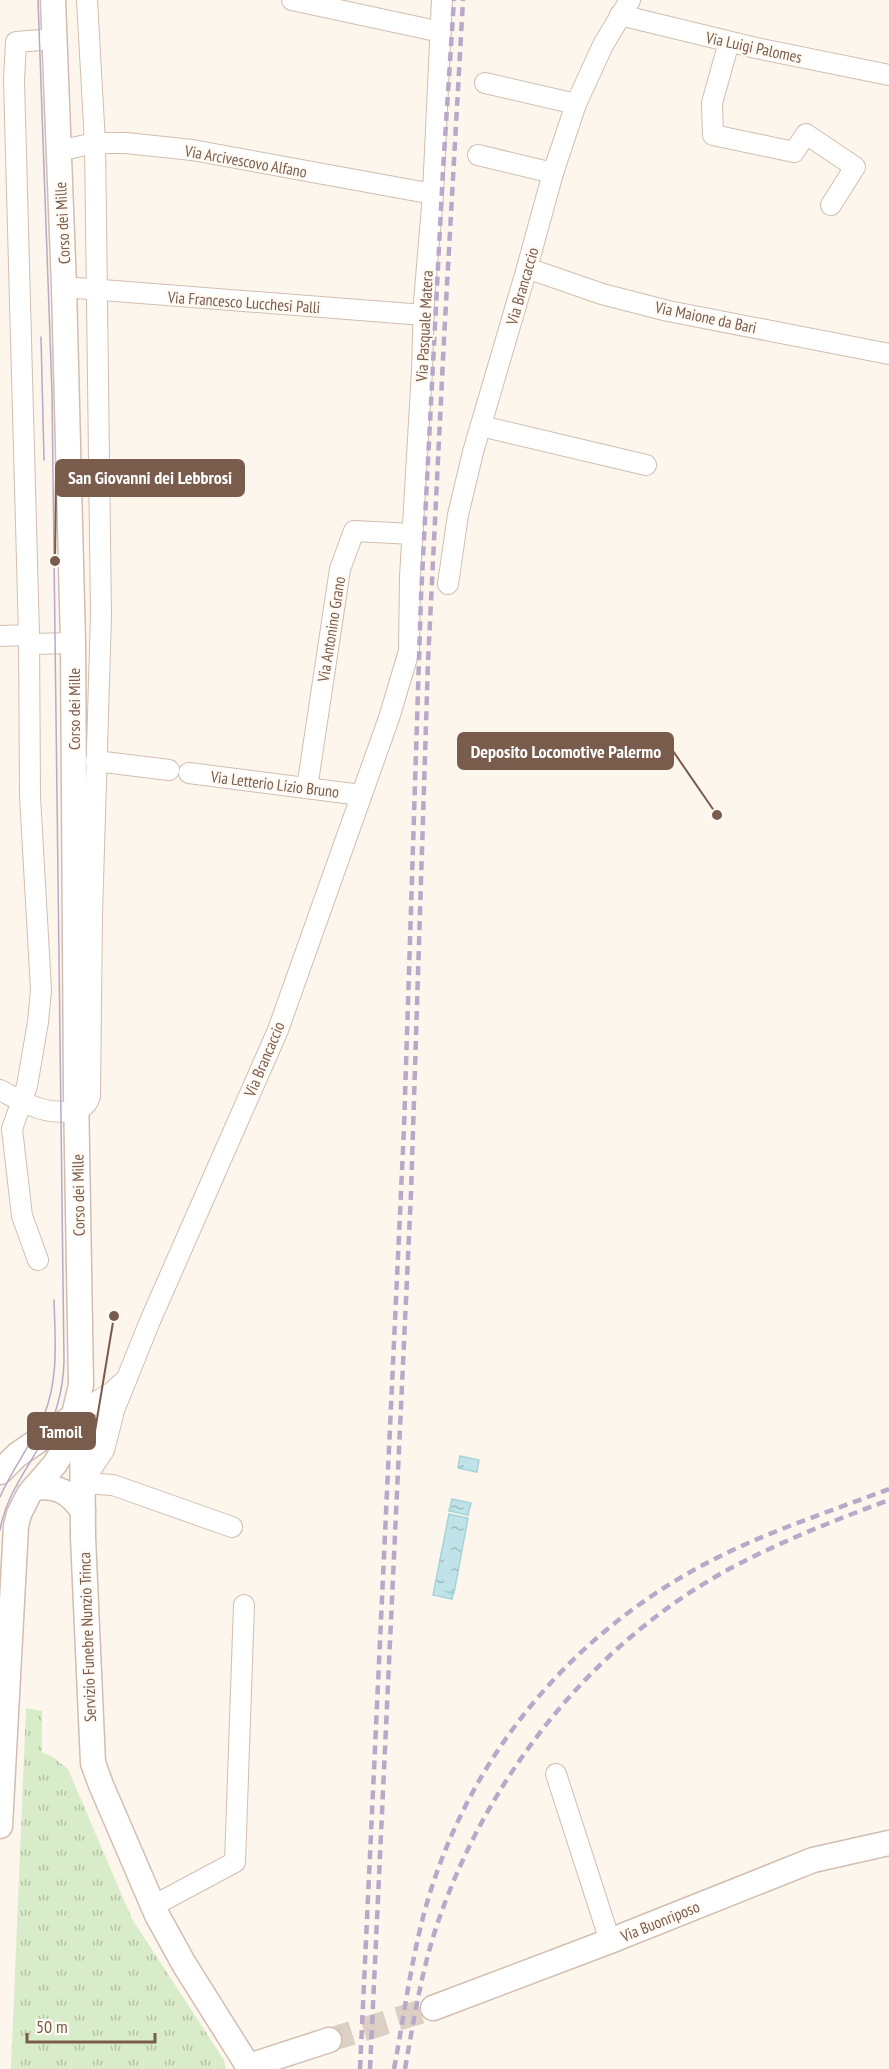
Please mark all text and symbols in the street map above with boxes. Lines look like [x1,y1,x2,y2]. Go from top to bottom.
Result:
street label: Via Luigi Palomes [703,27,804,67]
street label: Via Arcivescovo Alfano [182,140,309,182]
street label: Corso dei Mille [50,182,74,264]
street label: Via Brancaccio [501,245,543,328]
street label: Via Pasquale Matera [411,270,437,383]
street label: Via Francesco Lucchesi Palli [166,287,321,317]
street label: Via Maione da Bari [652,296,759,338]
callout: San Giovanni dei Lebbrosi [56,460,244,496]
text: San Giovanni dei Lebbrosi [68,466,232,489]
street label: Via Antonino Grano [313,575,349,684]
street label: Corso dei Mille [64,668,84,750]
callout: Deposito Locomotive Palermo [458,733,673,769]
text: Deposito Locomotive Palermo [471,740,661,763]
street label: Via Letterio Lizio Bruno [209,766,340,802]
street label: Via Brancaccio [239,1018,289,1100]
street label: Corso dei Mille [67,1154,89,1236]
callout: Tamoil [28,1413,95,1449]
text: Tamoil [40,1420,83,1443]
street label: Servizio Funebre Nunzio Trinca [74,1552,100,1722]
street label: Via Buonriposo [617,1896,702,1946]
scale bar [27,2006,154,2044]
text: 50 m [36,2015,68,2038]

